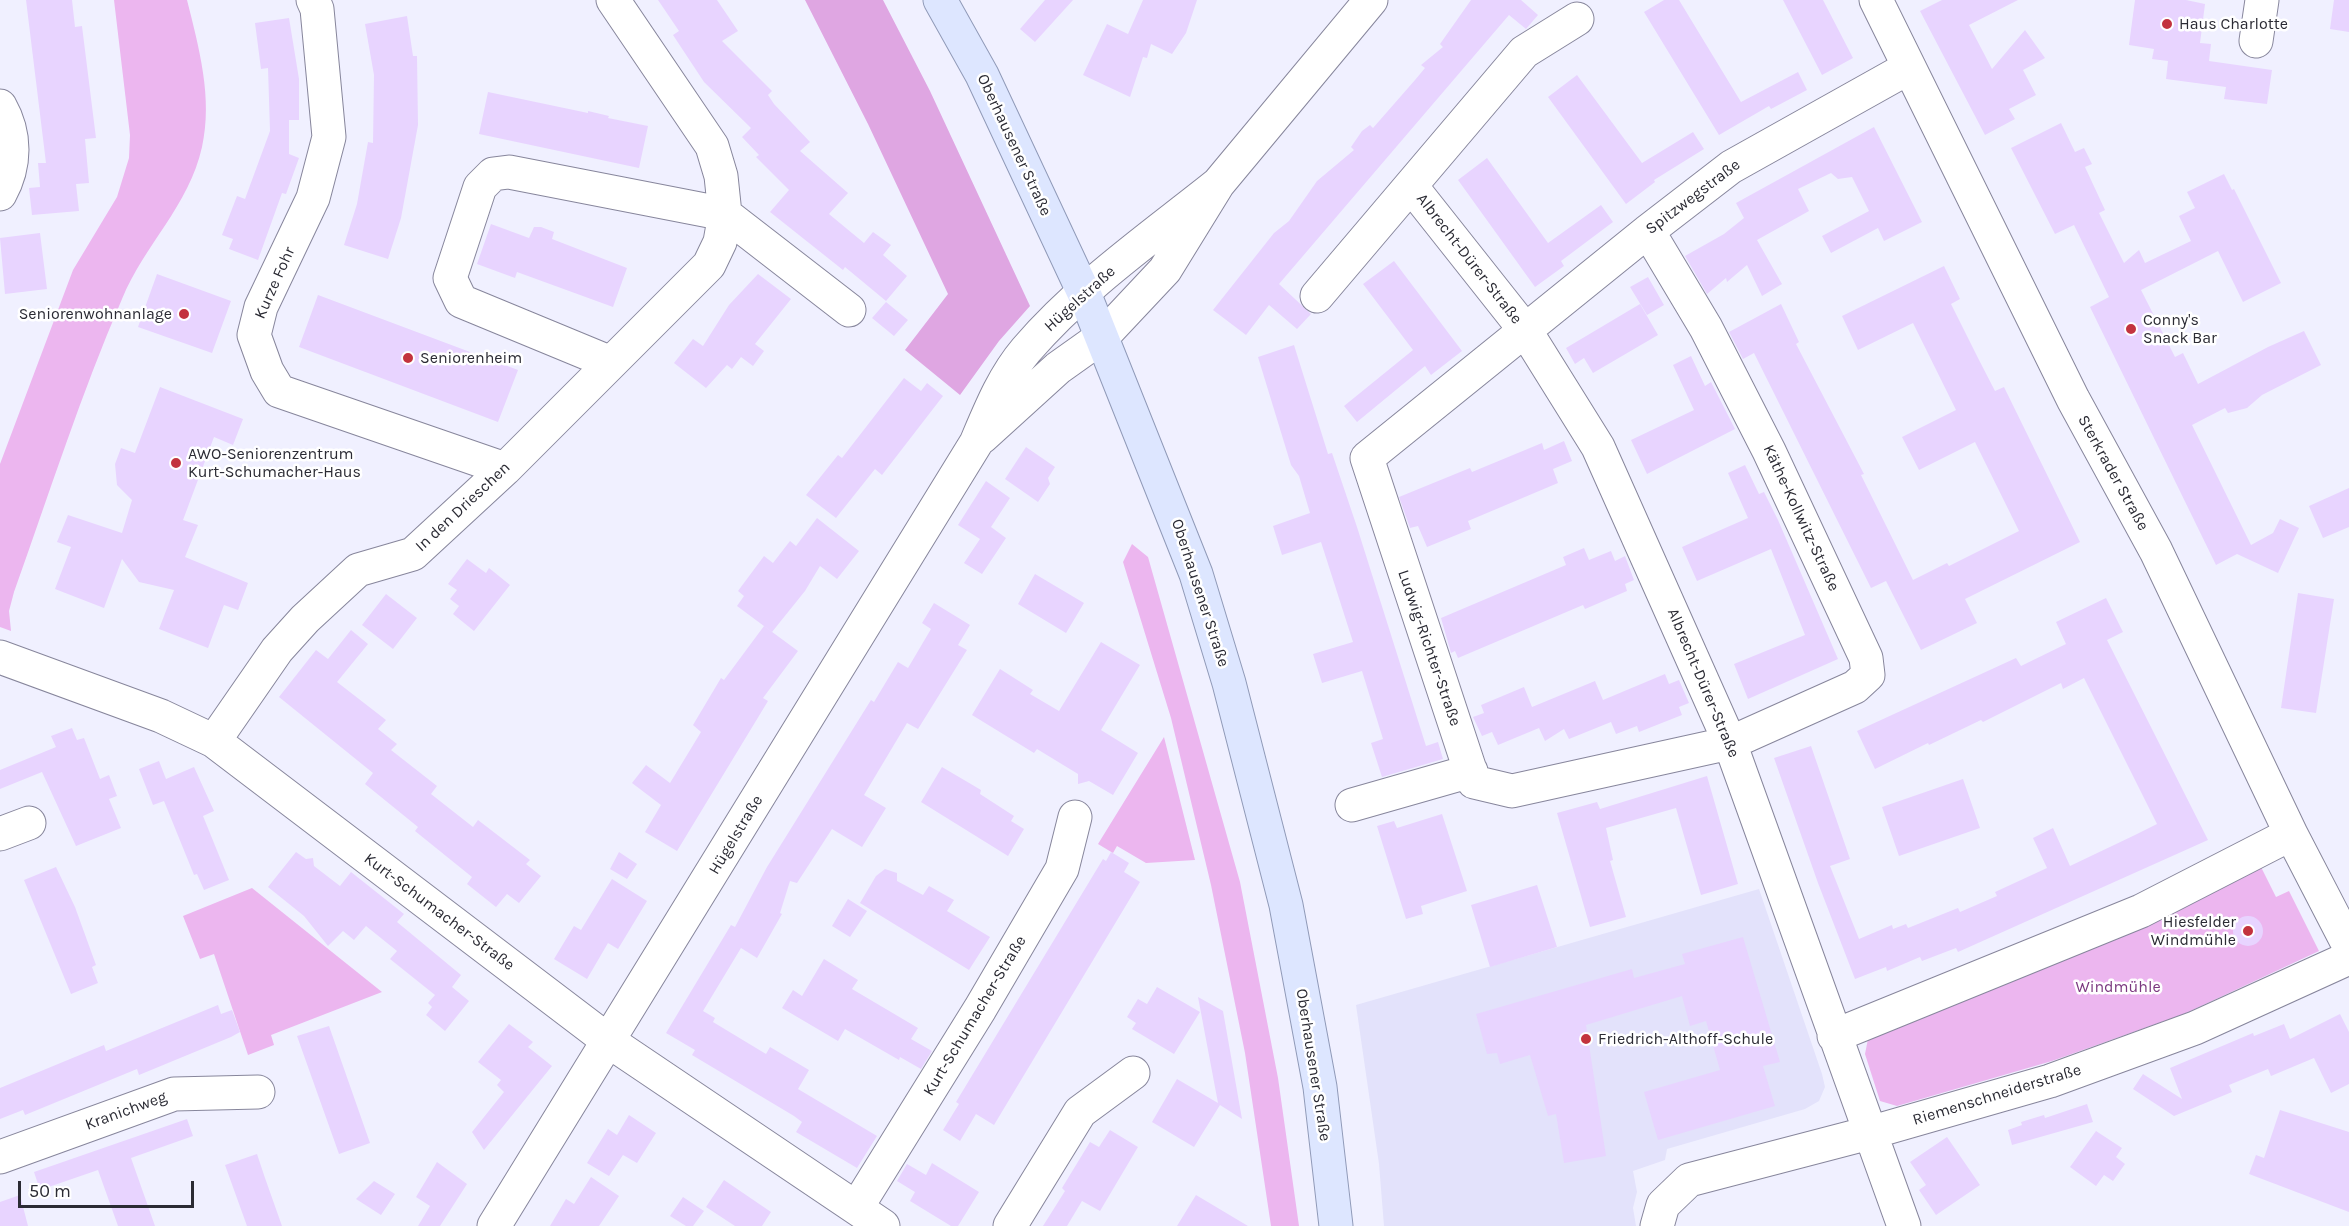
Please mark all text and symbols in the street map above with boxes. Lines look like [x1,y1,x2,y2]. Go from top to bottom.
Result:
place label: Haus Charlotte [2179,14,2288,34]
marker: Haus Charlotte [2160,17,2174,31]
street label: Oberhausener Straße [973,71,1055,219]
street label: Spitzwegstraße [1642,155,1744,239]
street label: Albrecht-Dürer-Straße [1412,190,1526,328]
street label: Kurze Fohr [251,244,299,322]
street label: Hügelstraße [1040,262,1120,336]
place label: Seniorenwohnanlage [19,304,172,324]
marker: Seniorenwohnanlage [177,307,191,321]
place label: Conny's Snack Bar [2143,310,2217,348]
marker: Conny's Snack Bar [2124,322,2138,336]
place label: Seniorenheim [420,348,522,368]
marker: Seniorenheim [401,351,415,365]
street label: Sterkrader Straße [2073,412,2153,534]
street label: Käthe-Kollwitz-Straße [1759,442,1843,594]
place label: AWO-Seniorenzentrum Kurt-Schumacher-Haus [188,444,361,482]
marker: AWO-Seniorenzentrum Kurt-Schumacher-Haus [169,456,183,470]
street label: In den Drieschen [412,458,514,556]
street label: Oberhausener Straße [1167,517,1233,669]
street label: Ludwig-Richter-Straße [1393,567,1465,729]
street label: Albrecht-Dürer-Straße [1663,605,1743,761]
street label: Hügelstraße [705,792,767,878]
street label: Kurt-Schumacher-Straße [360,849,518,975]
place label: Hiesfelder Windmühle [2151,912,2236,950]
marker: Hiesfelder Windmühle [2241,924,2255,938]
street label: Kurt-Schumacher-Straße [919,932,1031,1100]
park label: Windmühle [2075,977,2161,997]
street label: Oberhausener Straße [1291,987,1335,1143]
place label: Friedrich-Althoff-Schule [1598,1029,1773,1049]
marker: Friedrich-Althoff-Schule [1579,1032,1593,1046]
street label: Riemenschneiderstraße [1910,1060,2084,1130]
street label: Kranichweg [83,1087,169,1135]
scale bar [21,1169,196,1207]
text: 50 m [29,1180,71,1202]

